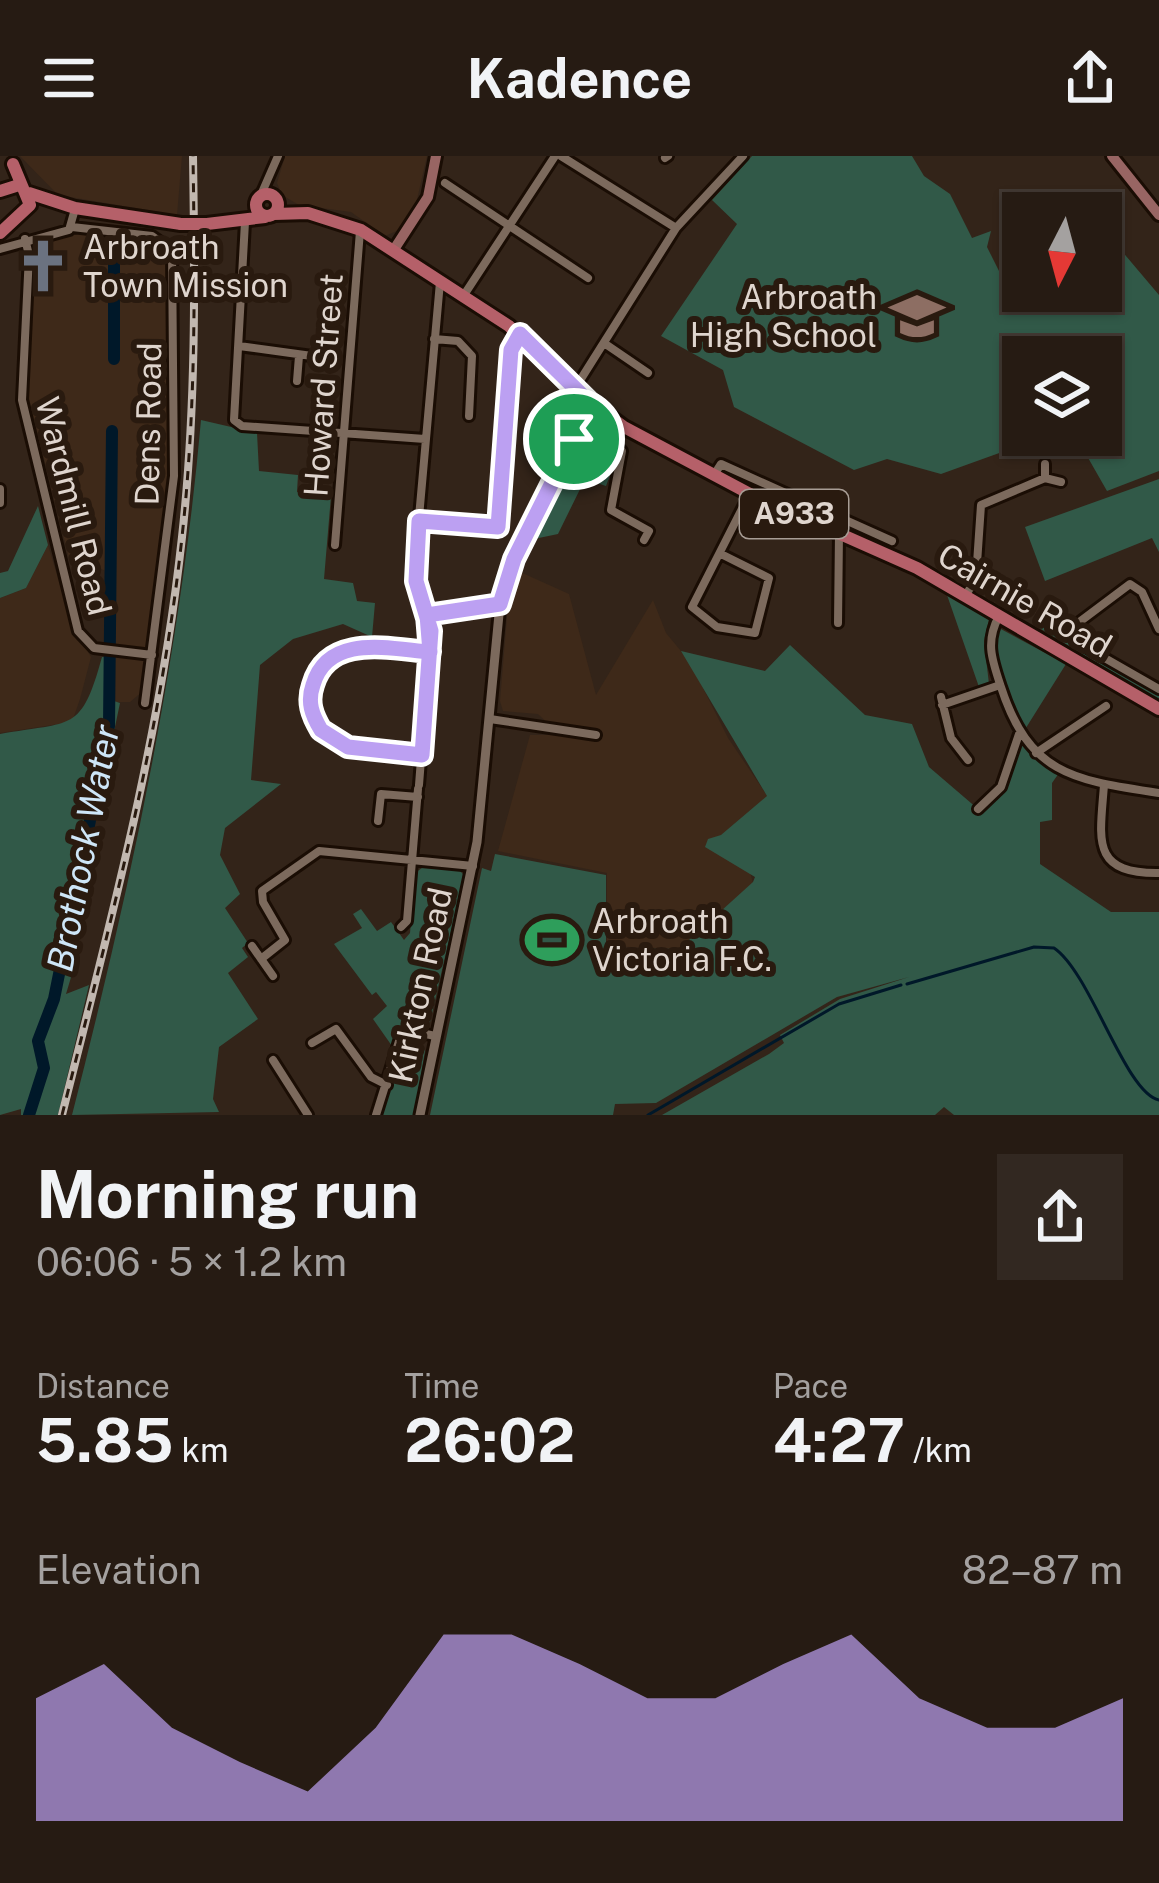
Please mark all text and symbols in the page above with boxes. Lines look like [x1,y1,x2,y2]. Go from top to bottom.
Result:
icon: menu [36,45,102,111]
icon: share [1057,45,1123,111]
text: Kadence [467,47,692,110]
north arrow [1002,192,1122,312]
map controls [1002,192,1122,456]
place label: Arbroath Town Mission [83,228,288,304]
church icon: Arbroath Town Mission [14,237,72,295]
street label: Howard Street [296,272,350,498]
place label: Arbroath High School [690,278,877,354]
school or university icon: Arbroath High School [888,287,946,345]
button: layers [1002,336,1122,456]
street label: Dens Road [128,342,168,506]
pin [523,388,625,490]
street label: Wardmill Road [29,393,119,619]
icon: arrive [541,406,607,472]
road number: A933 [740,490,848,538]
street label: Cairnie Road [932,535,1118,665]
water label: Brothock Water [38,721,128,975]
street label: Kirkton Road [381,884,459,1086]
place label: Arbroath Victoria F.C. [592,902,772,978]
sports icon: Arbroath Victoria F.C. [523,911,581,969]
button: share [997,1154,1123,1280]
text: Morning run [36,1155,419,1233]
text: 06:06 · 5 × 1.2 km [36,1239,347,1285]
text: Distance [36,1367,170,1405]
text: Time [404,1367,480,1405]
text: Pace [773,1367,848,1405]
text: 5.85 [36,1405,173,1476]
text: 26:02 [404,1405,575,1476]
text: 4:27 [773,1405,905,1476]
text: km [173,1431,229,1469]
text: /km [905,1431,972,1469]
text: Elevation [36,1547,202,1593]
text: 82–87 m [962,1547,1123,1593]

